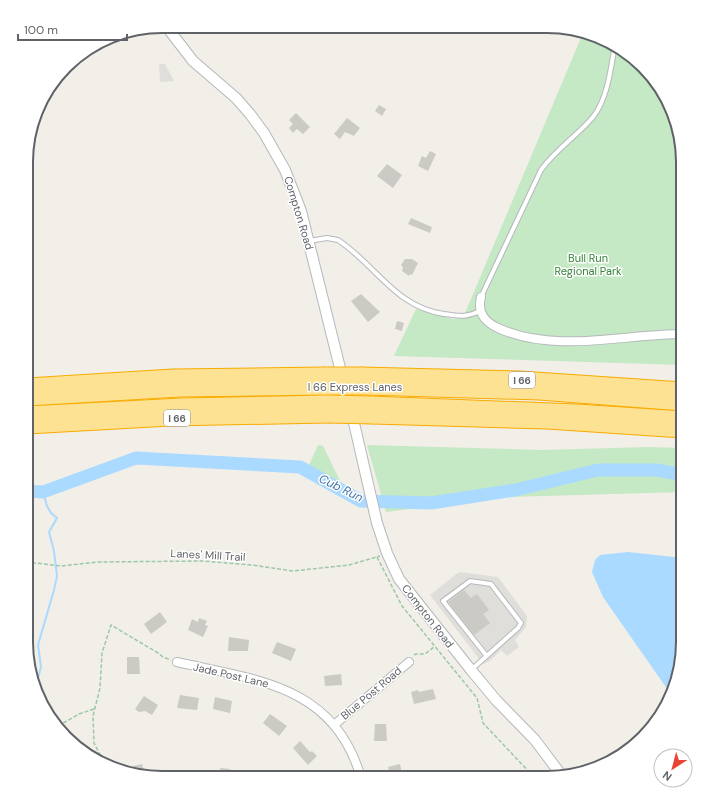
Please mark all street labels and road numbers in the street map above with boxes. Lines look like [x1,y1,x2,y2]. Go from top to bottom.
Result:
street label: Compton Road [281,174,317,252]
road number: I 66 [509,372,535,388]
street label: I 66 Express Lanes [308,380,402,394]
road number: I 66 [164,410,190,426]
street label: Lanes' Mill Trail [170,546,246,564]
street label: Compton Road [399,582,457,650]
street label: Jade Post Lane [192,660,270,690]
street label: Blue Post Road [338,663,404,723]

